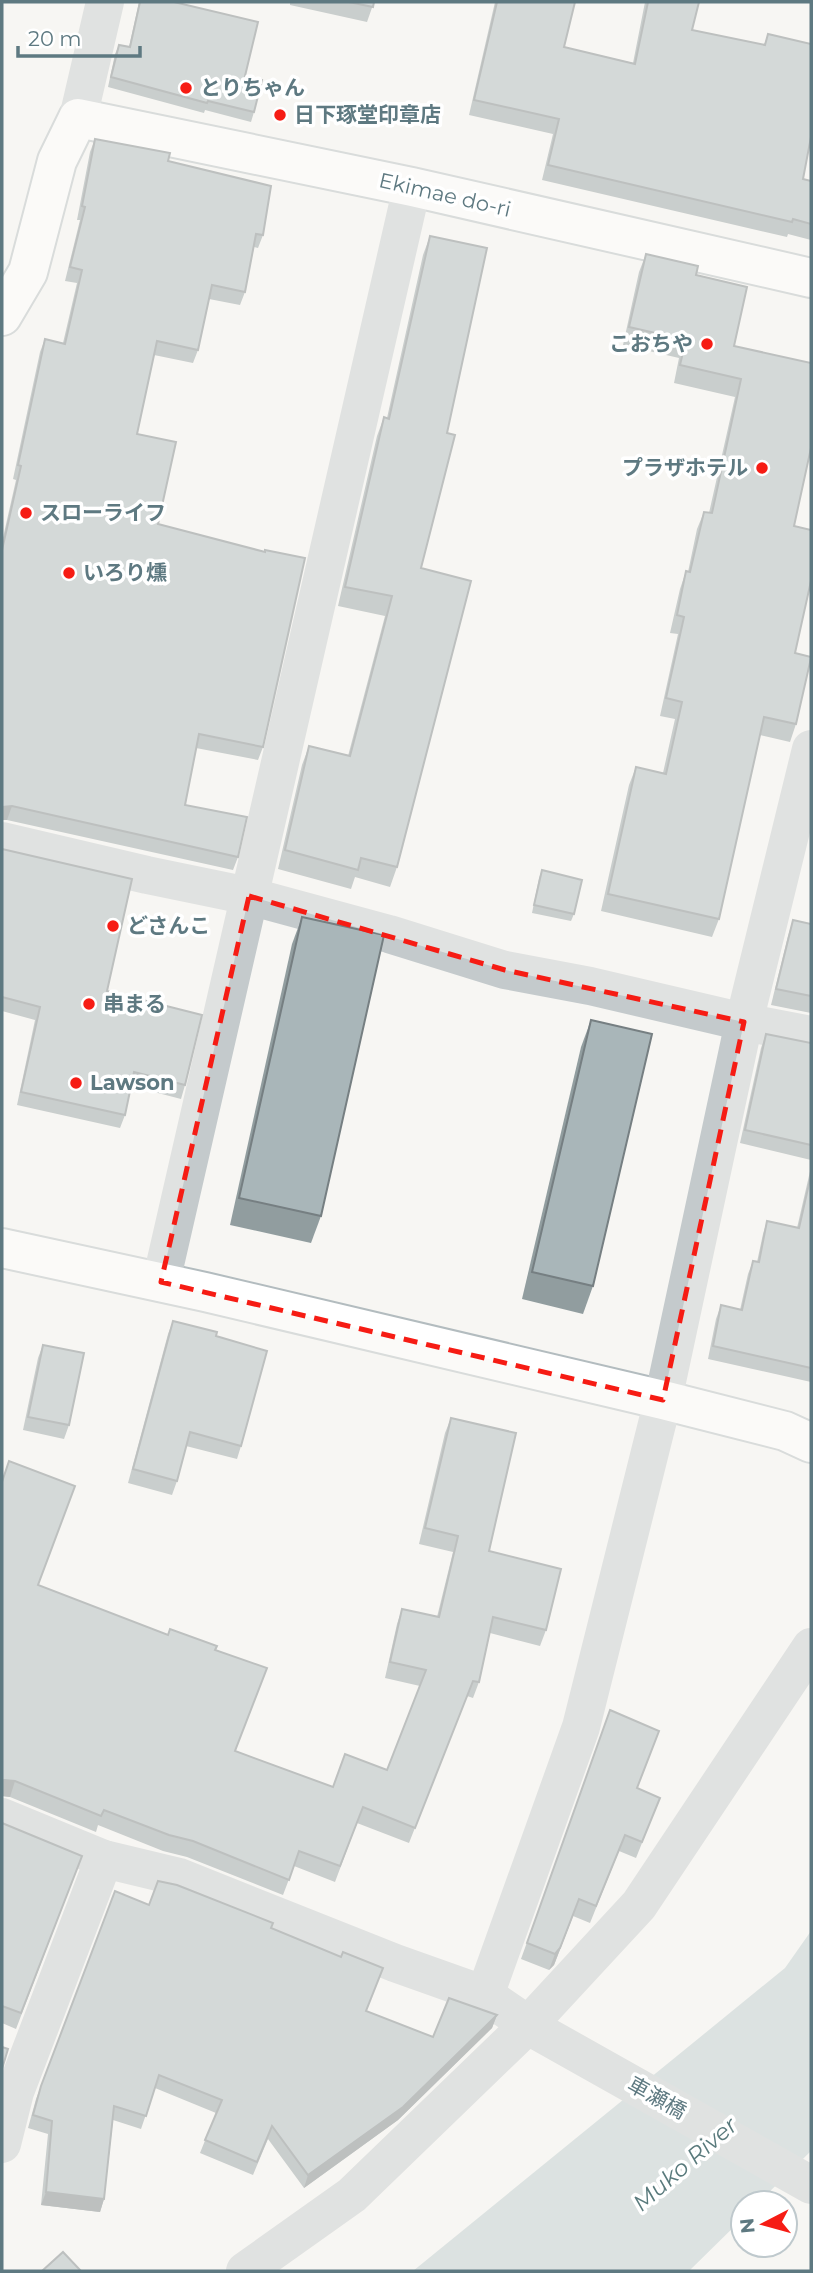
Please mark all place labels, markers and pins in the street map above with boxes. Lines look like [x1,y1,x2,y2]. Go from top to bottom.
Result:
place label: とりちゃん [200,75,305,100]
marker: とりちゃん [178,80,194,96]
place label: 日下琢堂印章店 [294,102,441,127]
marker: 日下琢堂印章店 [272,107,288,123]
place label: こおちや [609,331,693,356]
marker: こおちや [699,336,715,352]
place label: プラザホテル [622,455,748,480]
marker: プラザホテル [754,460,770,476]
place label: スローライフ [40,500,166,525]
marker: スローライフ [18,505,34,521]
place label: いろり燻 [83,560,167,585]
marker: いろり燻 [61,565,77,581]
place label: どさんこ [127,913,210,938]
marker: どさんこ [105,918,121,934]
place label: 串まる [103,991,166,1016]
marker: 串まる [81,996,97,1012]
place label: Lawson [90,1070,174,1095]
marker: Lawson [68,1075,84,1091]

